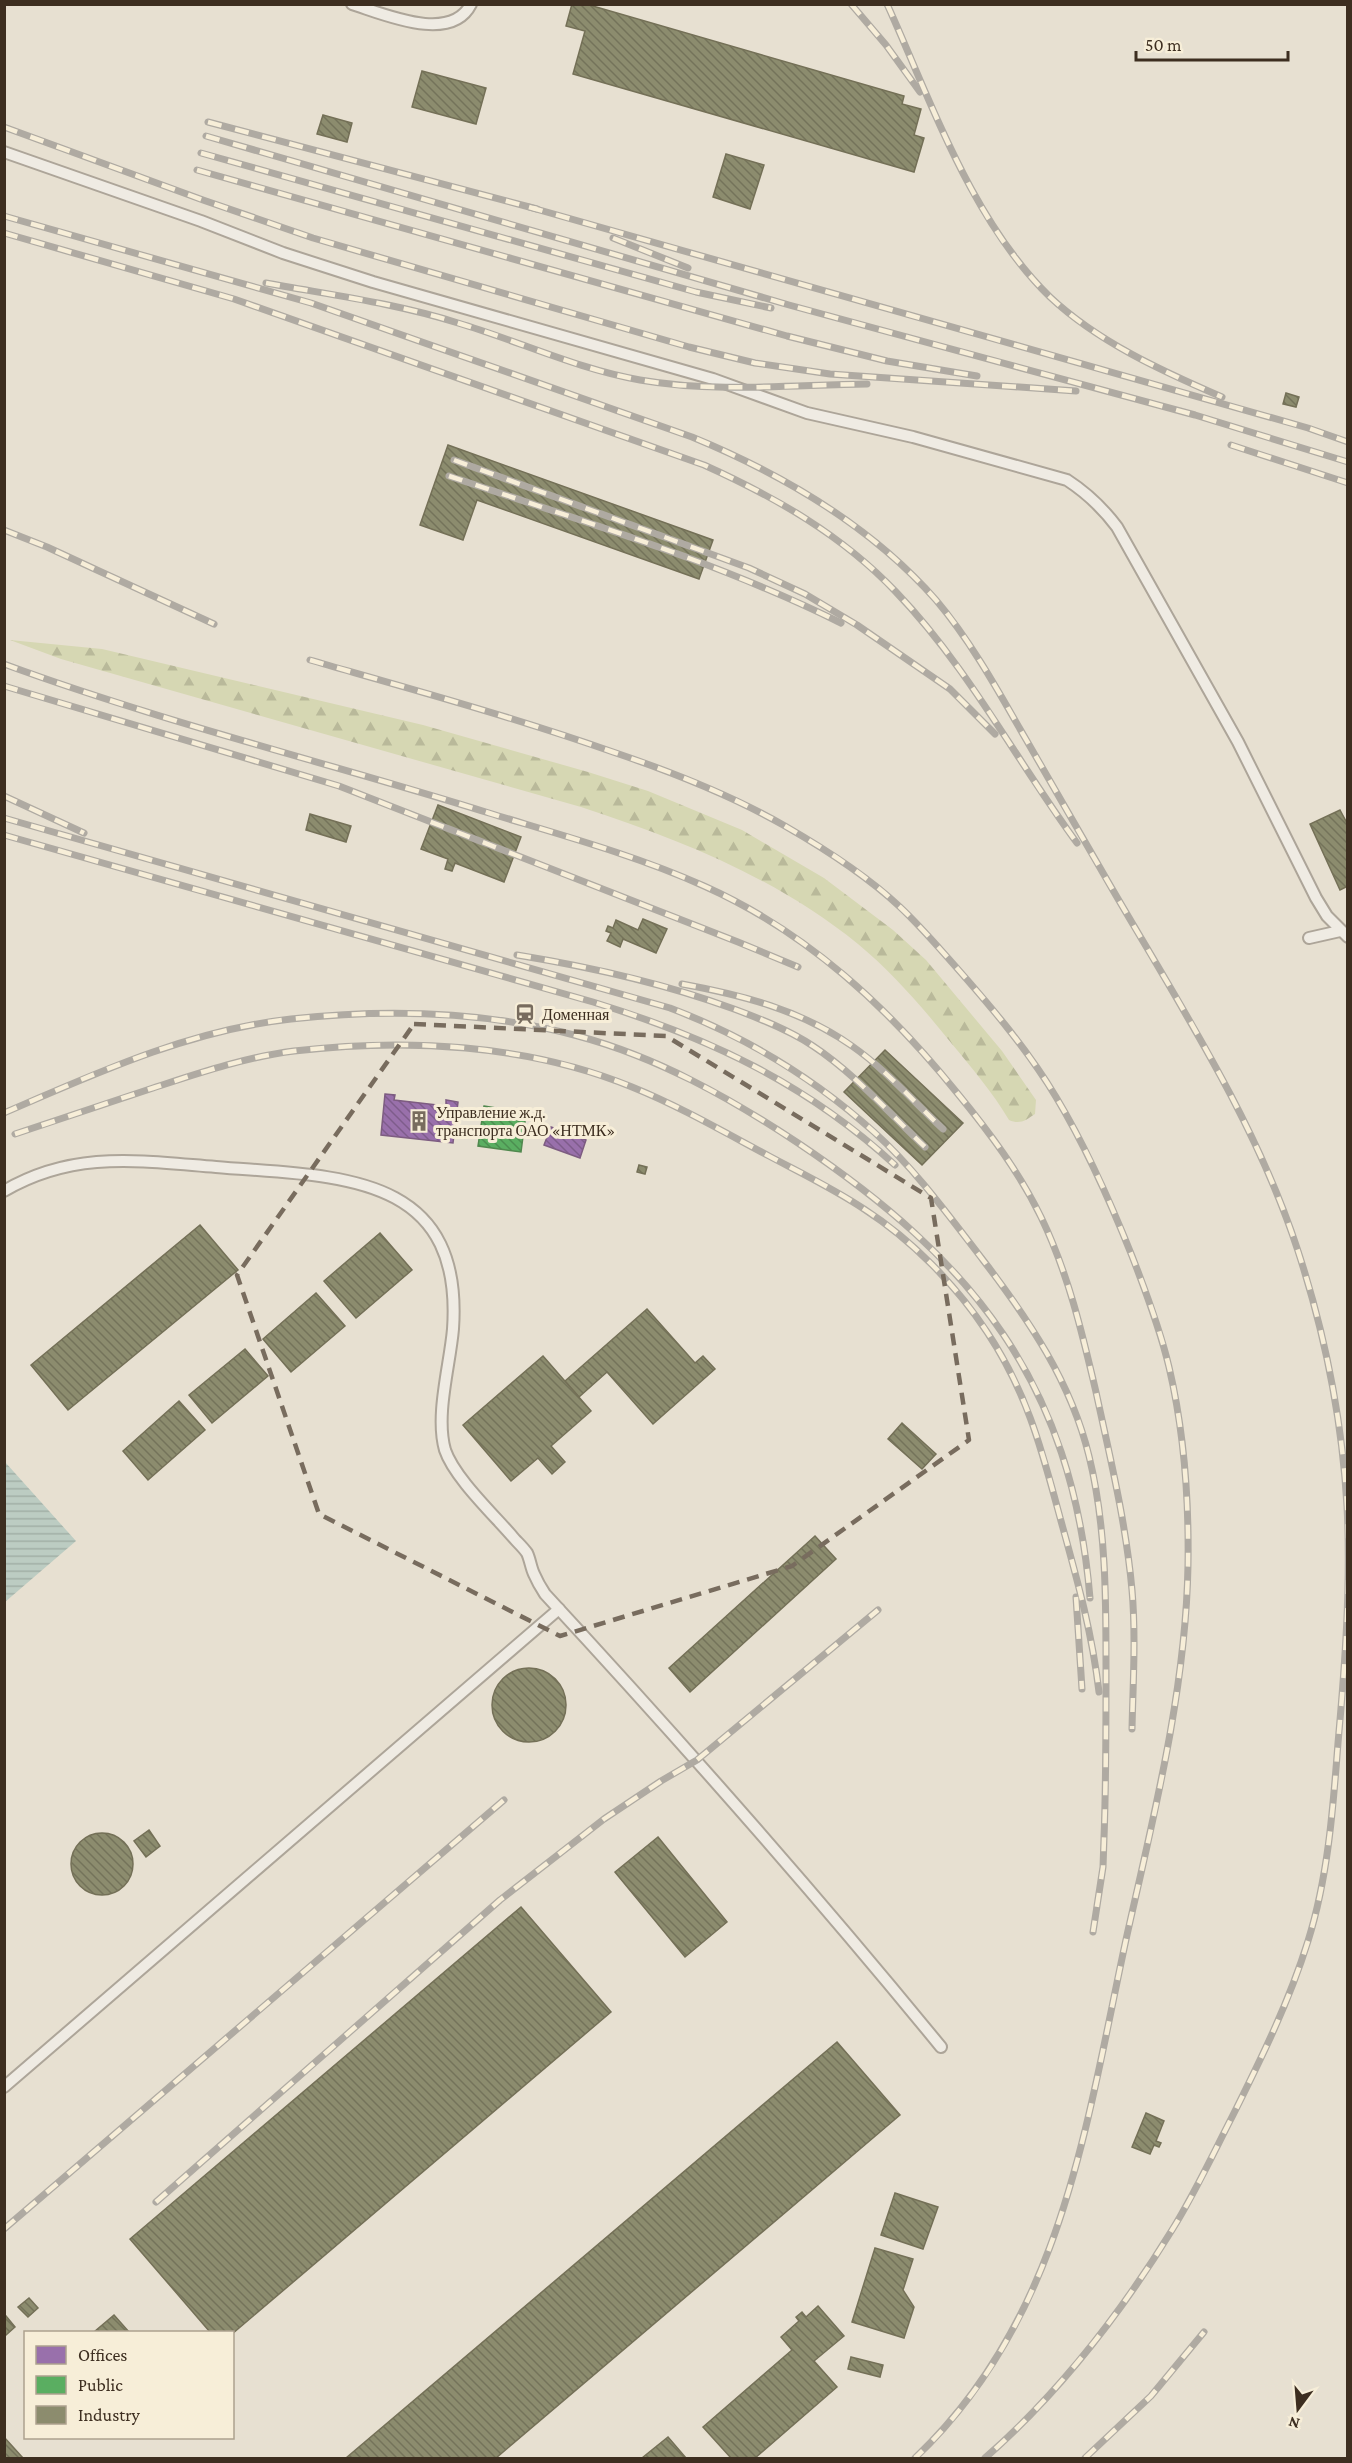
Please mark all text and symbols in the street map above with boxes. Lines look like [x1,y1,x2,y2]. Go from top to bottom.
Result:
scale bar [1136,24,1288,62]
text: 50 m [1145,35,1182,55]
station icon: Доменная [513,1002,537,1026]
place label: Доменная [542,1006,610,1024]
place label: Управление ж.д. транспорта ОАО «НТМК» [436,1104,615,1140]
building icon: Управление ж.д. транспорта ОАО «НТМК» [407,1109,431,1133]
legend [24,2331,234,2439]
text: Offices [78,2345,127,2365]
text: Public [78,2375,123,2395]
north arrow [1268,2379,1328,2439]
text: Industry [78,2405,141,2425]
text: N [1286,2413,1302,2433]

